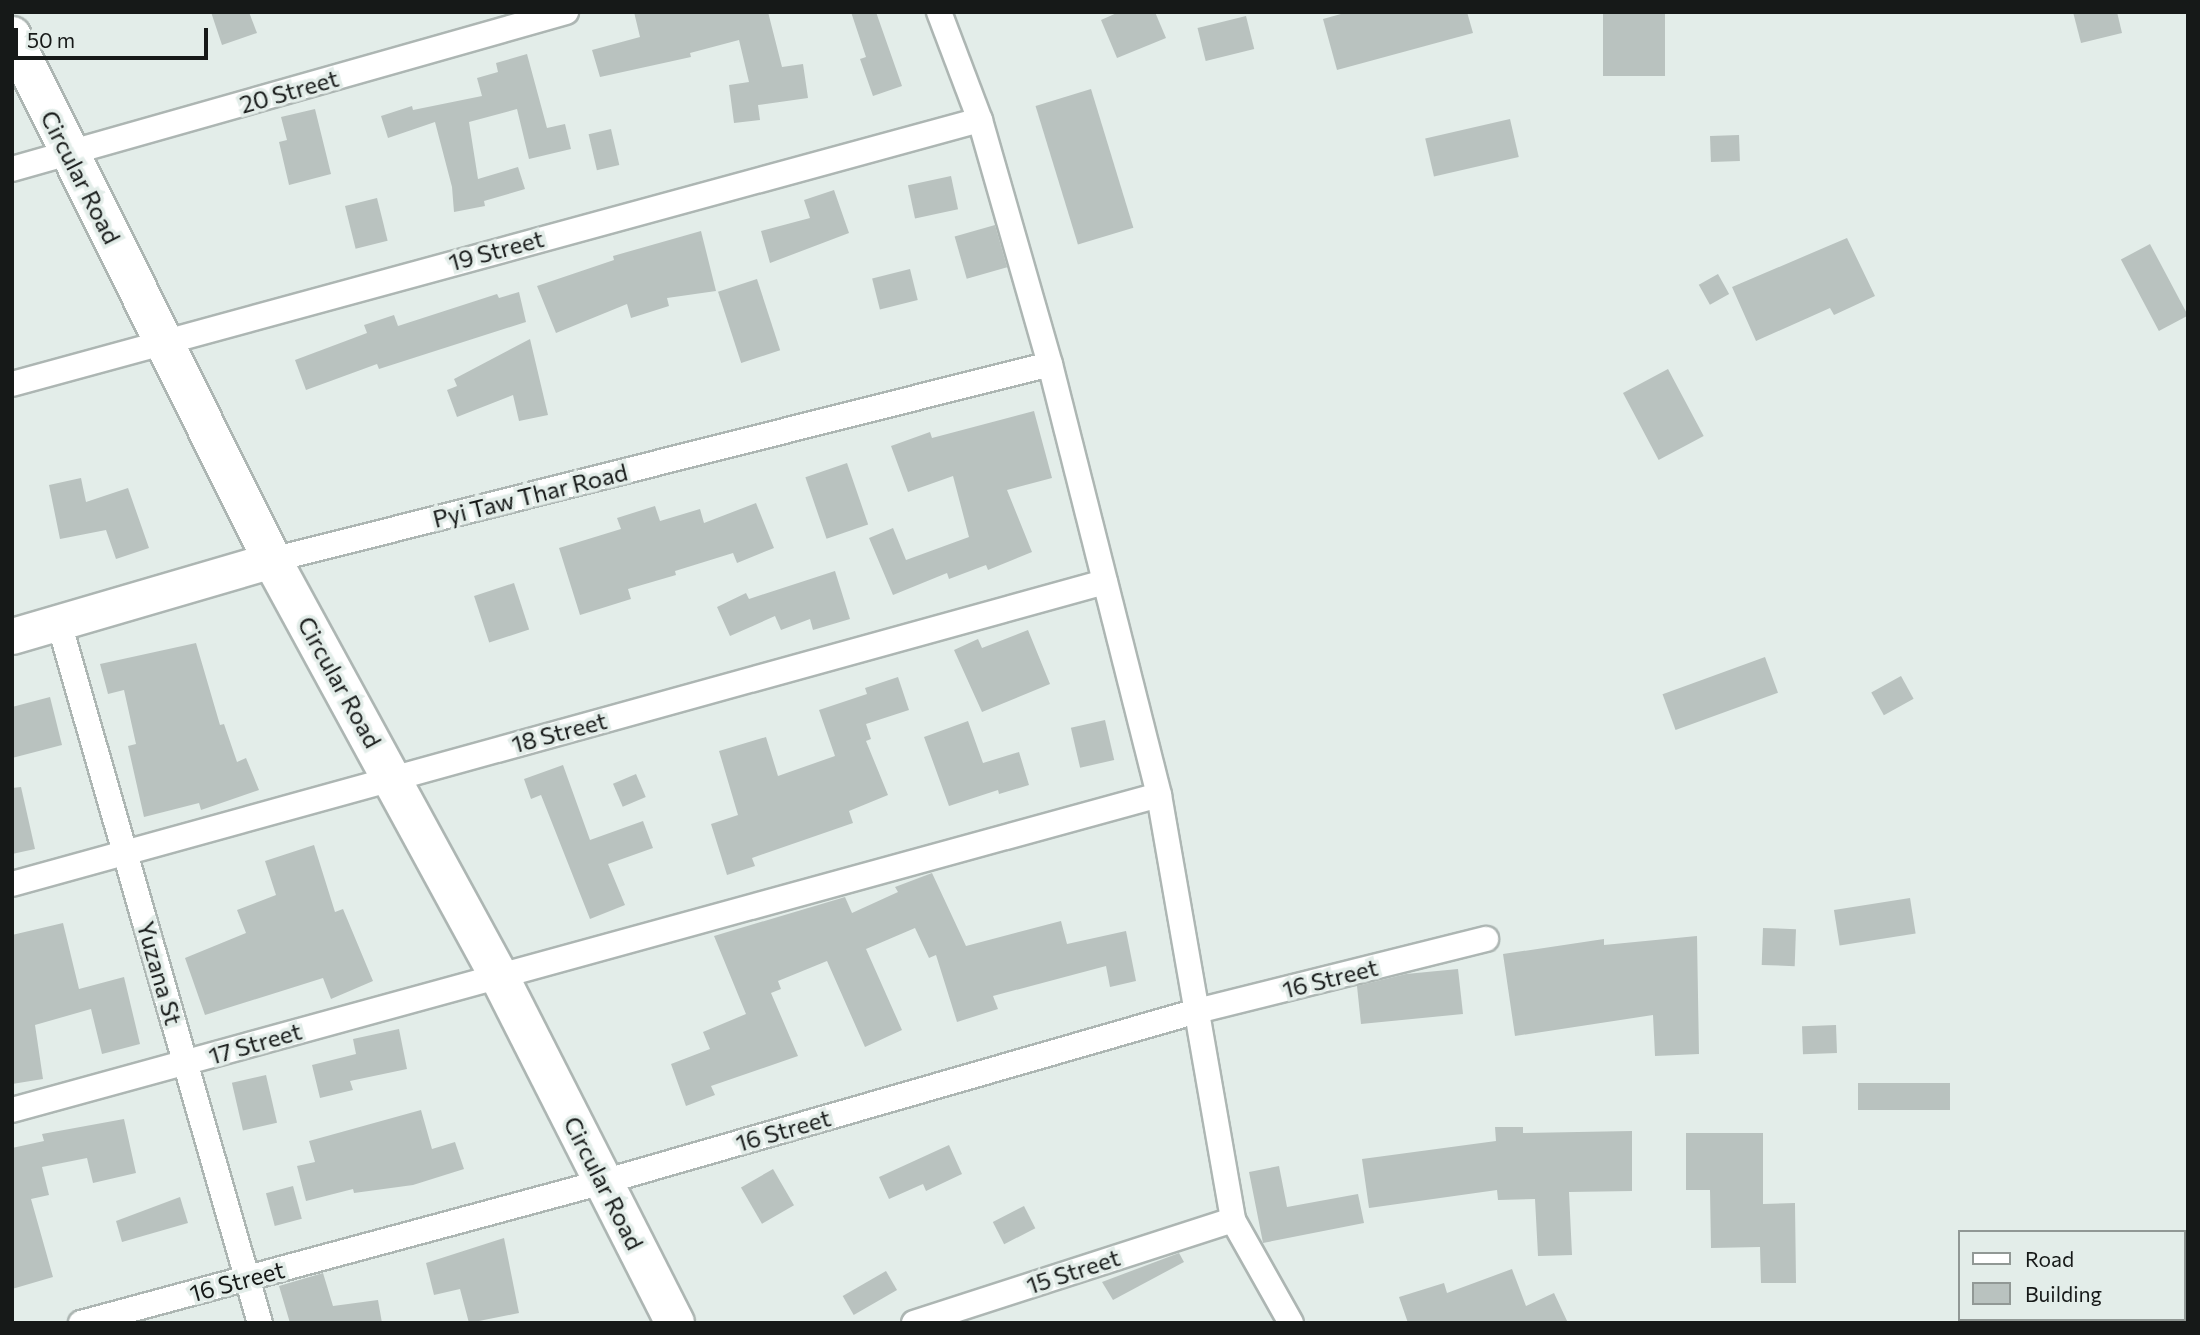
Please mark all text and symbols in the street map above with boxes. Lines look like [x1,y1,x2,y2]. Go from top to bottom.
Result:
scale bar [18,14,212,58]
text: 50 m [27,27,75,52]
street label: 20 Street [236,63,342,119]
street label: Circular Road [35,105,127,249]
street label: 19 Street [445,224,547,276]
street label: Pyi Taw Thar Road [430,457,630,533]
street label: Circular Road [292,611,388,753]
street label: 18 Street [508,706,610,758]
street label: Yuzana St [131,918,189,1028]
street label: 16 Street [1279,952,1381,1004]
street label: 17 Street [205,1016,305,1070]
street label: 16 Street [732,1103,834,1157]
street label: Circular Road [558,1111,650,1255]
legend [1958,1230,2186,1321]
street label: 15 Street [1023,1242,1123,1300]
text: Road [2025,1246,2074,1271]
street label: 16 Street [186,1255,288,1307]
text: Building [2025,1281,2102,1306]

